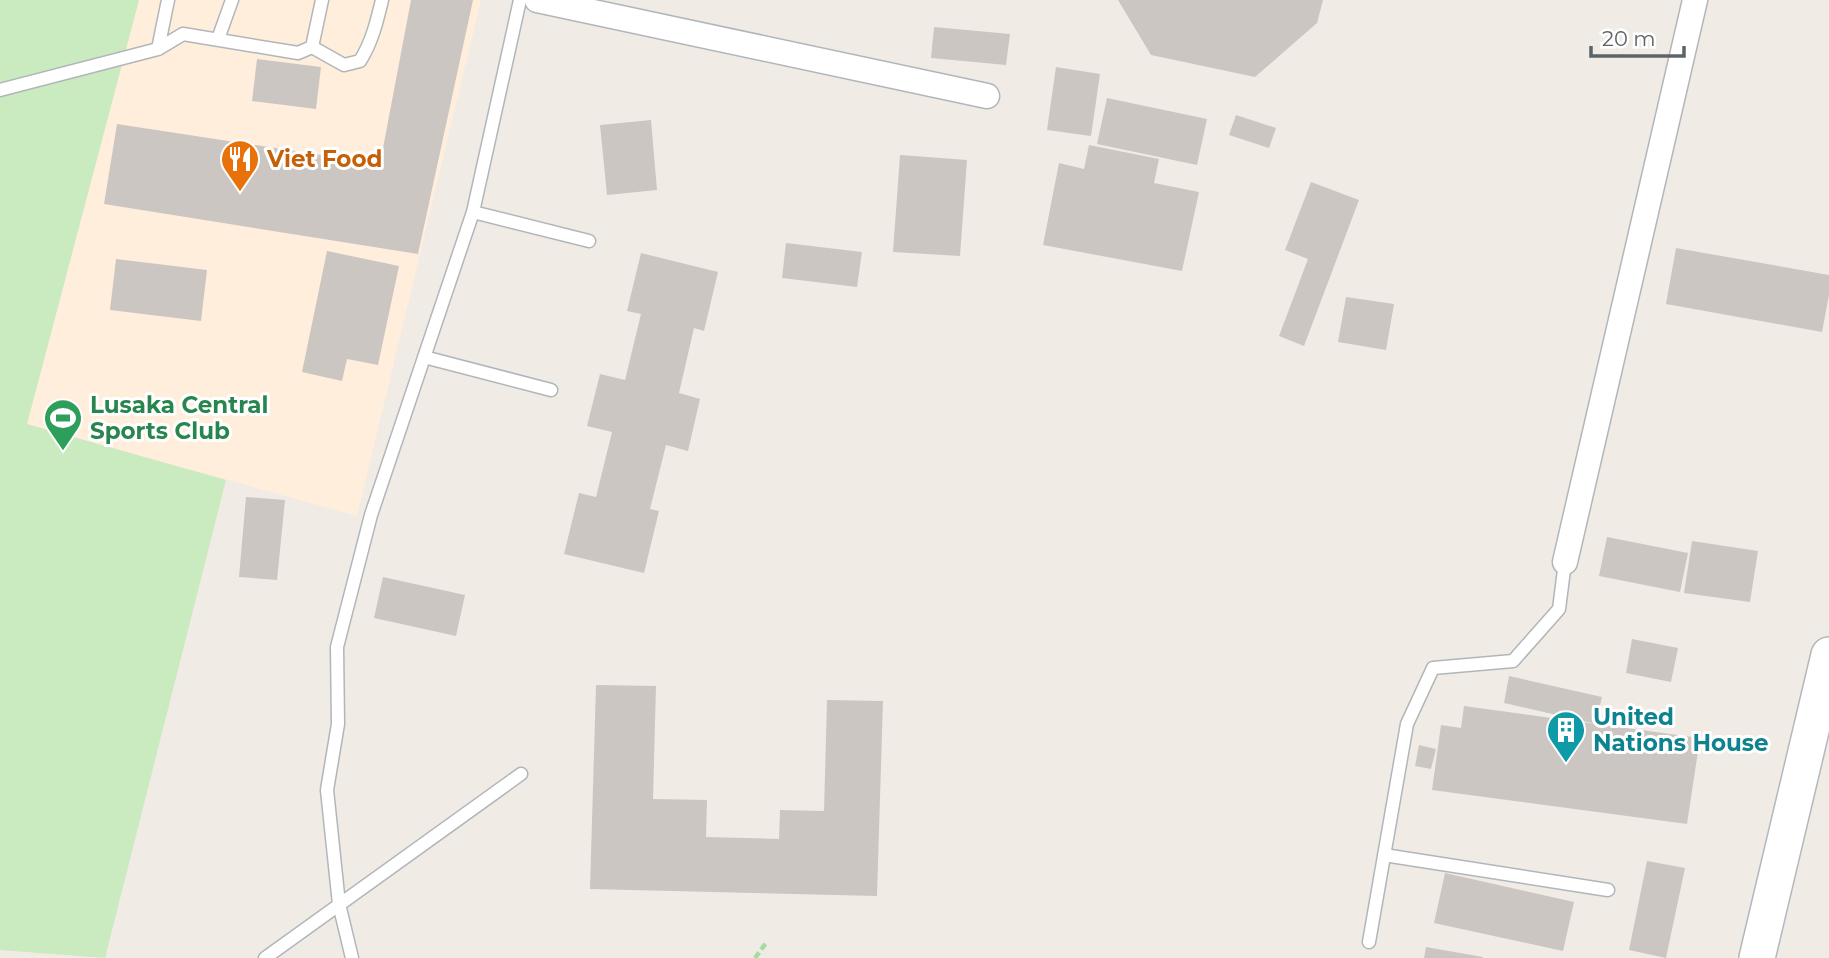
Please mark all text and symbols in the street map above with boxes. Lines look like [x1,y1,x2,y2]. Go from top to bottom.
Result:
scale bar [1591,14,1684,58]
text: 20 m [1602,26,1656,51]
restaurant icon: Viet Food [219,138,261,193]
place label: Viet Food [266,145,382,173]
place label: Lusaka Central Sports Club [90,391,268,445]
sports icon: Lusaka Central Sports Club [42,397,84,452]
place label: United Nations House [1593,703,1769,757]
building icon: United Nations House [1545,709,1587,764]

